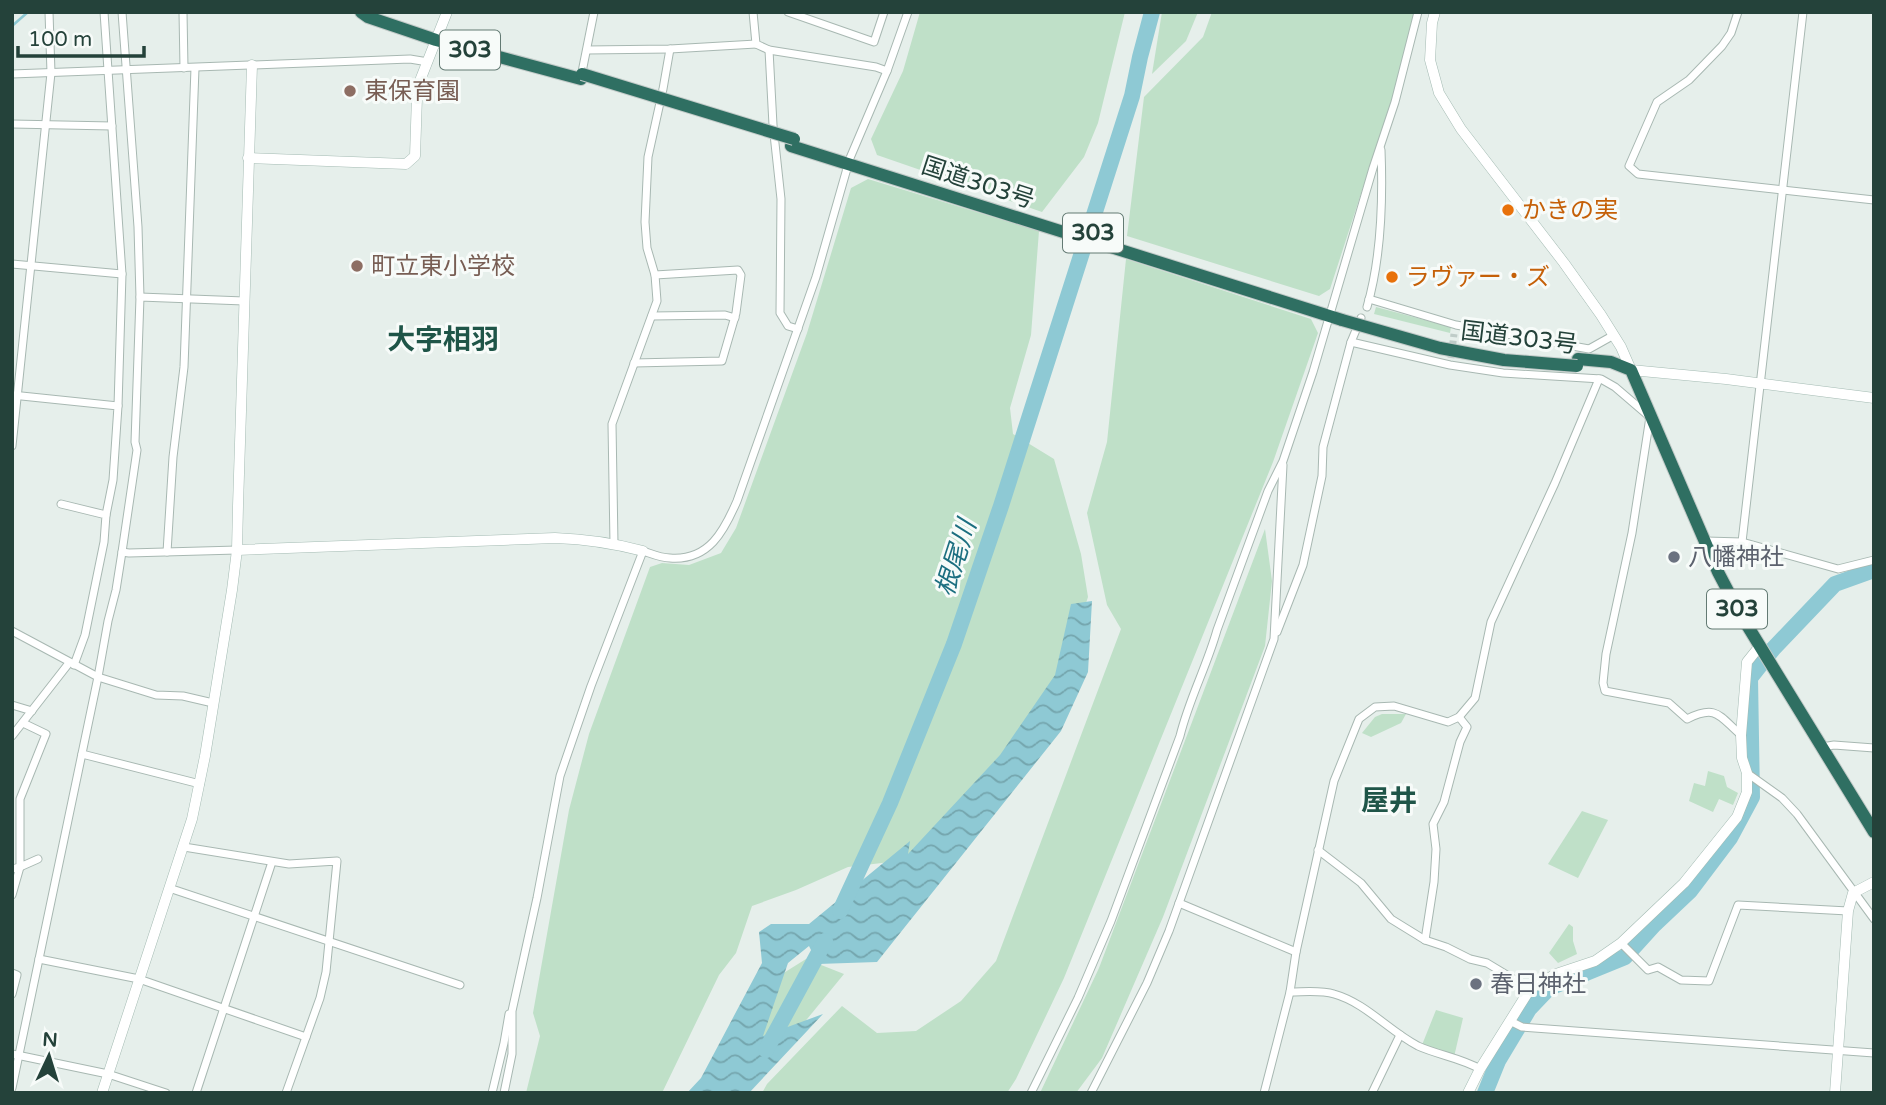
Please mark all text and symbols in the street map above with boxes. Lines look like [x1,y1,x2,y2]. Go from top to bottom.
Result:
scale bar [18,14,144,58]
text: 100 m [28,27,92,52]
road number: 303 [440,31,500,70]
place label: 東保育園 [364,77,460,106]
marker: 東保育園 [342,83,358,99]
street label: 国道303号 [918,151,1038,215]
place label: かきの実 [1522,196,1618,225]
marker: かきの実 [1500,202,1516,218]
road number: 303 [1063,214,1123,252]
place label: 町立東小学校 [371,252,515,281]
marker: 町立東小学校 [349,258,365,274]
place label: ラヴァー・ズ [1406,263,1550,292]
marker: ラヴァー・ズ [1384,269,1400,285]
street label: 国道303号 [1459,316,1579,360]
district label: 大字相羽 [387,323,499,357]
water label: 根尾川 [929,513,984,600]
place label: 八幡神社 [1688,543,1784,572]
marker: 八幡神社 [1666,549,1682,565]
road number: 303 [1707,590,1767,628]
district label: 屋井 [1361,784,1417,818]
place label: 春日神社 [1490,970,1586,999]
marker: 春日神社 [1468,976,1484,992]
north arrow [14,1021,84,1091]
text: N [42,1029,58,1052]

